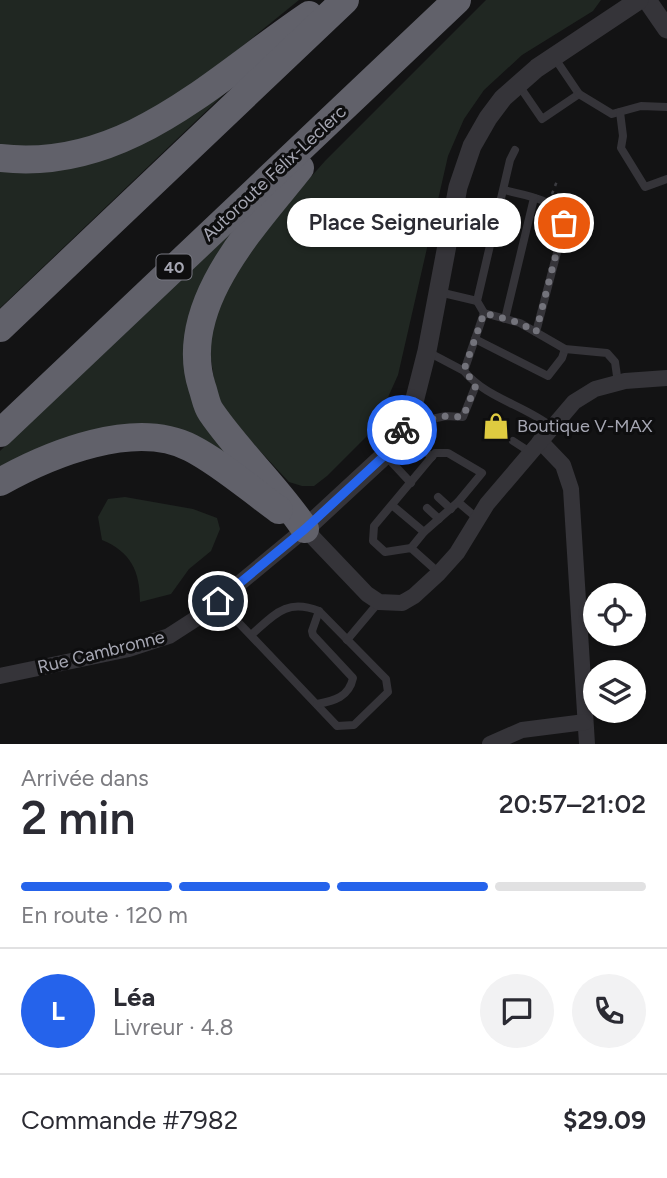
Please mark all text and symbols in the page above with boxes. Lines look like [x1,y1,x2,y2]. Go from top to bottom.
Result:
street label: Autoroute Félix-Leclerc [197,100,351,246]
pin [534,193,594,253]
callout: Place Seigneuriale [288,198,522,248]
icon: bag [545,204,583,242]
text: Place Seigneuriale [309,208,499,236]
road number: 40 [156,255,192,280]
courier [367,395,437,465]
icon: bike [383,411,421,449]
shop icon: Boutique V-MAX [481,411,511,441]
place label: Boutique V-MAX [517,415,653,437]
pin [188,571,248,631]
icon: home [199,582,237,620]
map controls [583,583,646,723]
button: locate [583,583,646,646]
street label: Rue Cambronne [35,626,167,678]
button: layers [583,660,646,723]
text: Arrivée dans [21,764,149,792]
text: 20:57–21:02 [499,788,646,820]
text: 2 min [21,790,136,846]
text: En route · 120 m [21,901,188,929]
button: chat [480,974,554,1048]
button: phone [572,974,646,1048]
text: Léa [113,981,155,1013]
text: L [51,995,65,1027]
text: Livreur · 4.8 [113,1013,234,1041]
text: Commande #7982 [21,1104,238,1136]
text: $29.09 [563,1104,646,1136]

